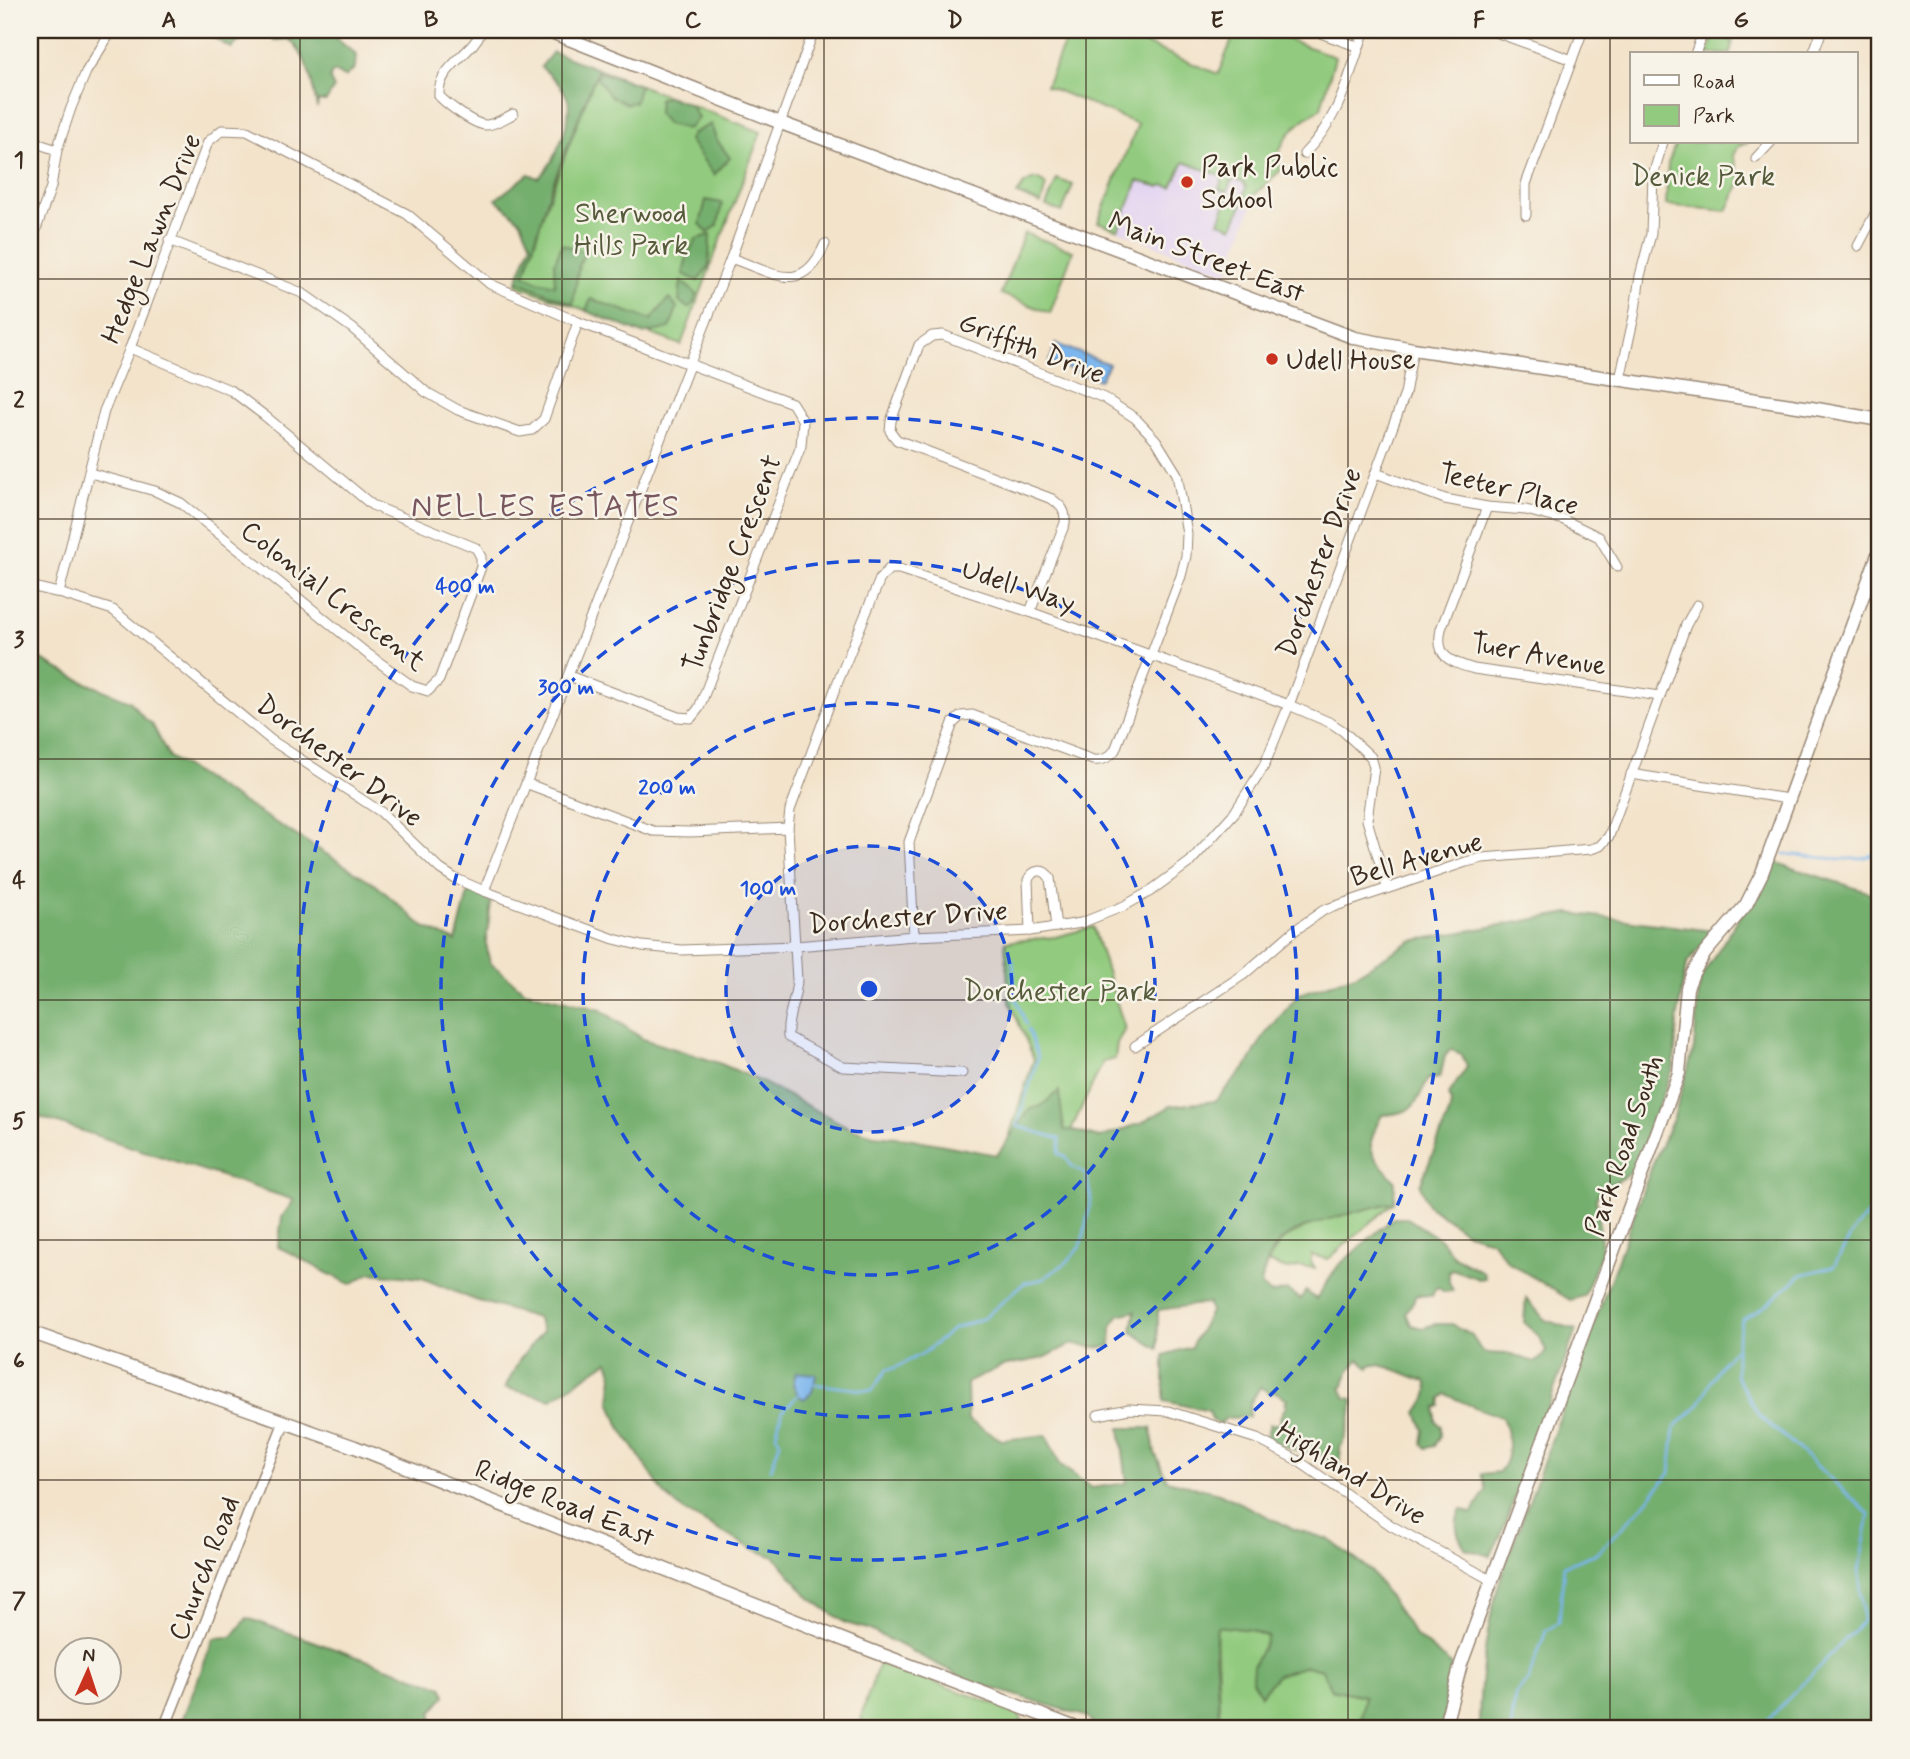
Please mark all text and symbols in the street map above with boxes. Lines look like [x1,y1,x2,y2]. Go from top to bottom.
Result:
text: A [161,6,177,36]
text: B [424,6,439,36]
text: C [685,6,702,36]
text: D [947,6,963,36]
text: E [1210,6,1224,36]
text: F [1473,6,1485,36]
text: G [1733,6,1749,36]
legend [1630,52,1857,144]
text: Road [1693,68,1735,96]
text: Park [1693,102,1735,130]
street label: Hedge Lawn Drive [93,128,213,350]
text: 1 [14,146,24,176]
place label: Park Public School [1201,150,1338,219]
park label: Denick Park [1631,159,1775,196]
marker: Park Public School [1179,174,1195,190]
park label: Sherwood Hills Park [574,196,688,265]
street label: Main Street East [1102,204,1310,313]
street label: Griffith Drive [953,305,1110,394]
place label: Udell House [1286,343,1416,380]
marker: Udell House [1264,351,1280,367]
text: 2 [13,386,25,416]
street label: Tunbridge Crescent [675,450,794,679]
street label: Teeter Place [1435,455,1582,526]
street label: Dorchester Drive [1269,463,1372,663]
district label: NELLES ESTATES [411,486,681,528]
street label: Colonial Crescent [232,513,433,681]
street label: Udell Way [957,552,1080,623]
text: 400 m [435,573,495,601]
street label: Tuer Avenue [1468,625,1609,686]
text: 3 [14,626,25,656]
text: 300 m [538,674,595,702]
street label: Dorchester Drive [248,687,429,837]
text: 200 m [638,774,696,802]
street label: Bell Avenue [1346,824,1487,897]
text: 4 [12,866,26,896]
text: 100 m [740,875,796,903]
street label: Dorchester Drive [807,893,1009,944]
park label: Dorchester Park [963,974,1157,1011]
centre of rings [857,977,881,1001]
street label: Park Road South [1577,1050,1674,1241]
text: 5 [12,1107,26,1137]
text: 6 [13,1347,25,1377]
street label: Highland Drive [1267,1413,1433,1537]
street label: Ridge Road East [468,1451,660,1559]
street label: Church Road [161,1491,250,1647]
text: 7 [12,1587,26,1617]
north arrow [52,1636,122,1706]
text: N [82,1643,96,1668]

